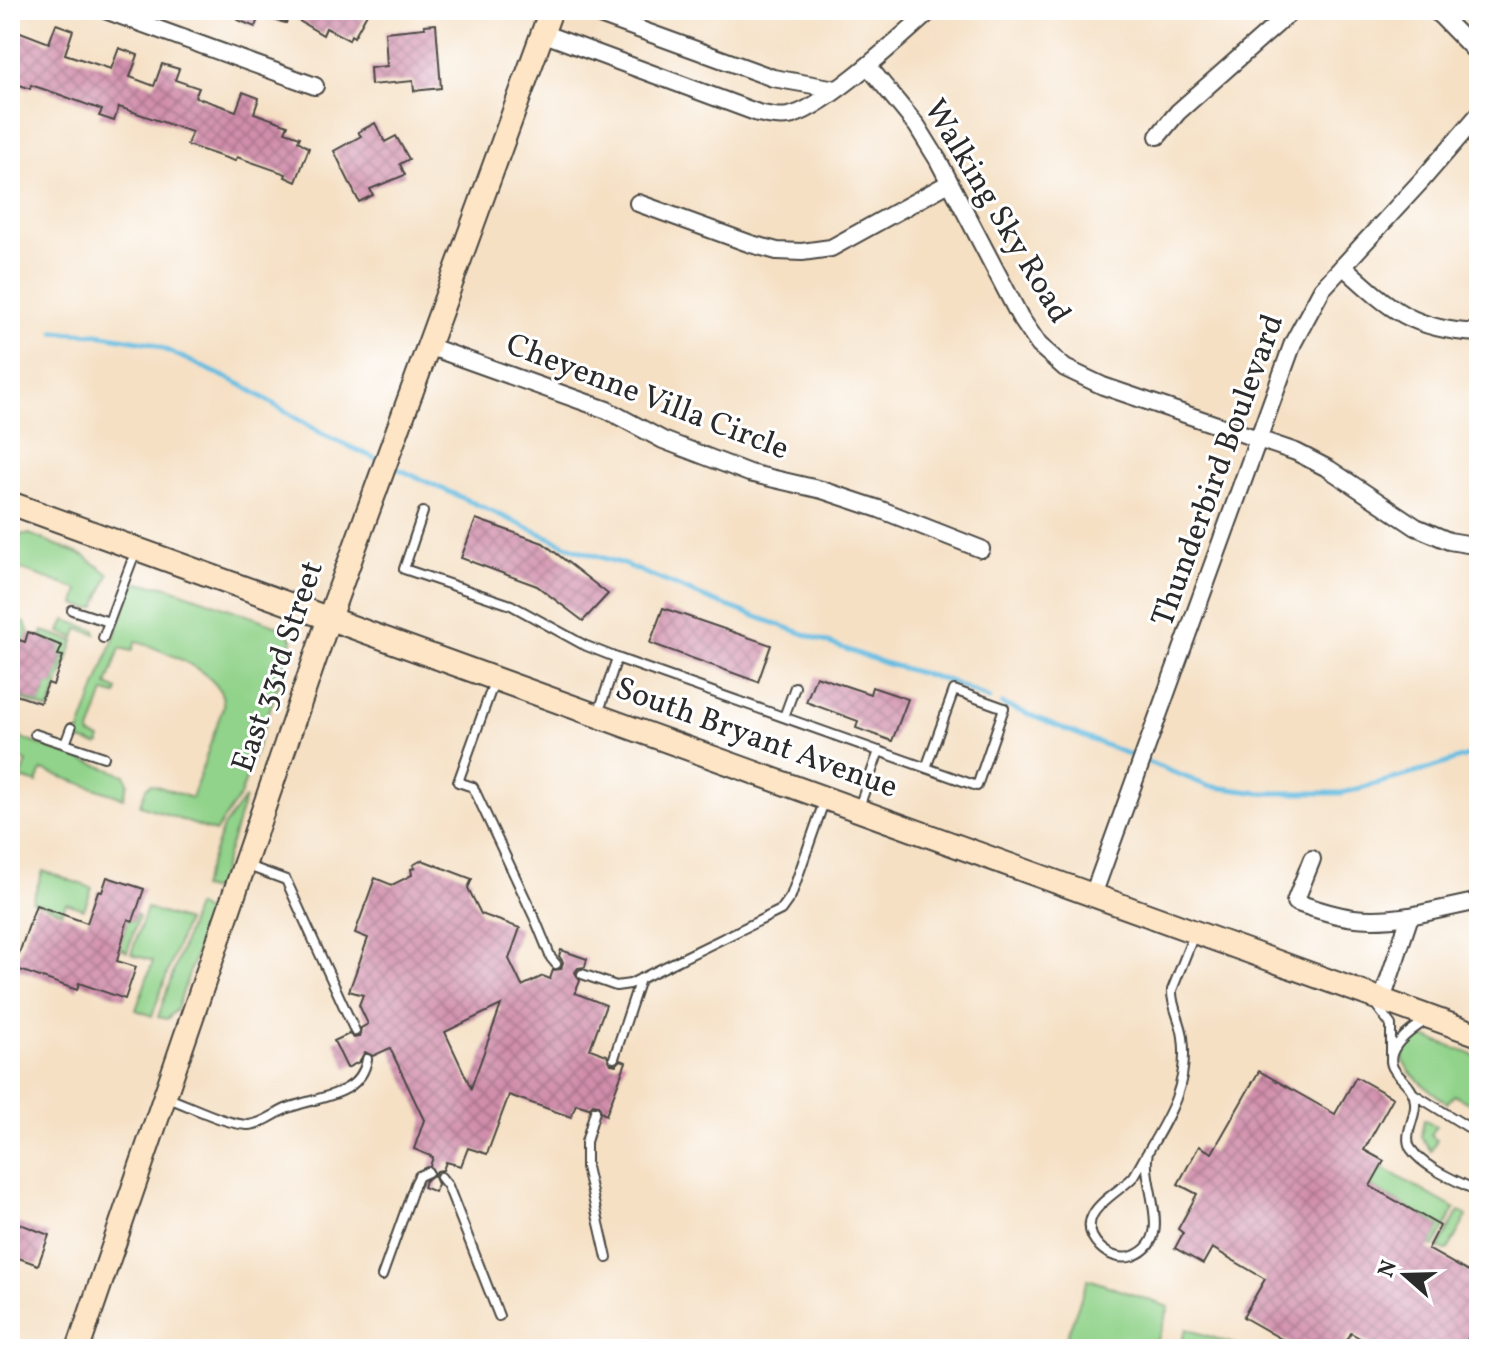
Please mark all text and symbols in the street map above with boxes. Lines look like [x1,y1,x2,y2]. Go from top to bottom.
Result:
street label: Walking Sky Road [912,92,1080,332]
street label: Thunderbird Boulevard [1142,309,1296,633]
street label: Cheyenne Villa Circle [499,324,795,472]
street label: East 33rd Street [222,555,336,779]
street label: South Bryant Avenue [609,667,903,811]
north arrow [1365,1235,1445,1315]
text: N [1371,1256,1406,1282]

